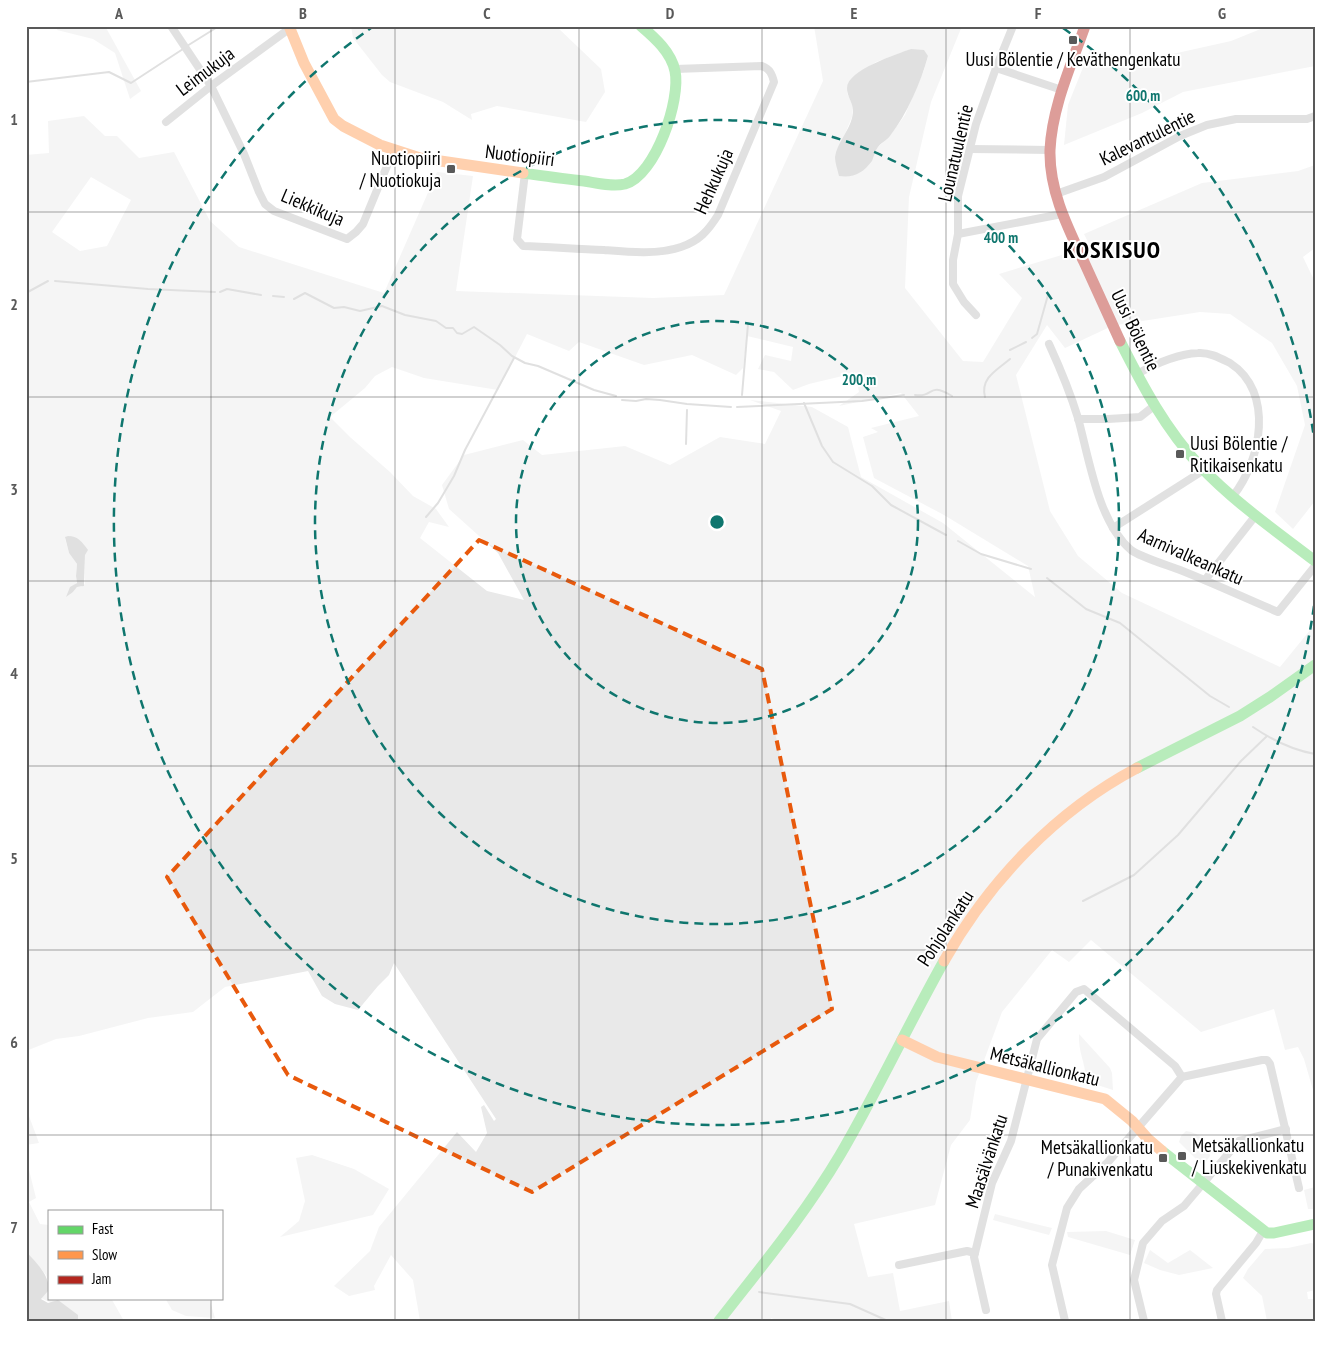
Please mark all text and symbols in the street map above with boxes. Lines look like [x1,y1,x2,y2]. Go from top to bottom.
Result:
text: A [114,3,124,23]
text: B [299,3,307,23]
text: C [483,3,491,23]
text: D [666,3,675,23]
text: E [851,3,858,23]
text: F [1035,3,1042,23]
text: G [1218,3,1226,23]
marker: Uusi Bölentie / Keväthengenkatu [1067,34,1079,46]
street label: Leimukuja [171,41,239,101]
place label: Uusi Bölentie / Keväthengenkatu [965,47,1181,71]
text: 600 m [1126,86,1160,105]
street label: Lounatuulentie [932,102,978,204]
street label: Kalevantulentie [1095,104,1199,170]
text: 1 [10,109,18,129]
street label: Nuotiopiiri [484,139,556,171]
street label: Hehkukuja [688,144,738,218]
place label: Nuotiopiiri / Nuotiokuja [359,146,441,192]
marker: Nuotiopiiri / Nuotiokuja [445,163,457,175]
street label: Liekkikuja [278,183,348,231]
text: 400 m [984,228,1018,247]
district label: KOSKISUO [1063,234,1161,265]
street label: Uusi Bölentie [1106,285,1166,375]
text: 2 [10,294,18,314]
text: 200 m [842,370,876,389]
place label: Uusi Bölentie / Ritikaisenkatu [1190,431,1289,477]
marker: Uusi Bölentie / Ritikaisenkatu [1174,448,1186,460]
text: 3 [10,479,18,499]
centre of rings [708,513,726,531]
street label: Aarnivalkeankatu [1134,522,1248,590]
text: 4 [10,663,18,683]
text: 5 [10,848,18,868]
street label: Pohjolankatu [912,886,978,970]
text: 6 [10,1032,18,1052]
street label: Metsäkallionkatu [988,1041,1102,1091]
street label: Maasälvänkatu [960,1111,1012,1211]
place label: Metsäkallionkatu / Liuskekivenkatu [1191,1133,1307,1179]
place label: Metsäkallionkatu / Punakivenkatu [1041,1135,1153,1181]
marker: Metsäkallionkatu / Liuskekivenkatu [1176,1150,1188,1162]
marker: Metsäkallionkatu / Punakivenkatu [1157,1152,1169,1164]
legend [48,1210,222,1300]
text: 7 [10,1217,18,1237]
text: Fast [92,1219,113,1238]
text: Slow [92,1245,117,1264]
text: Jam [91,1269,111,1288]

